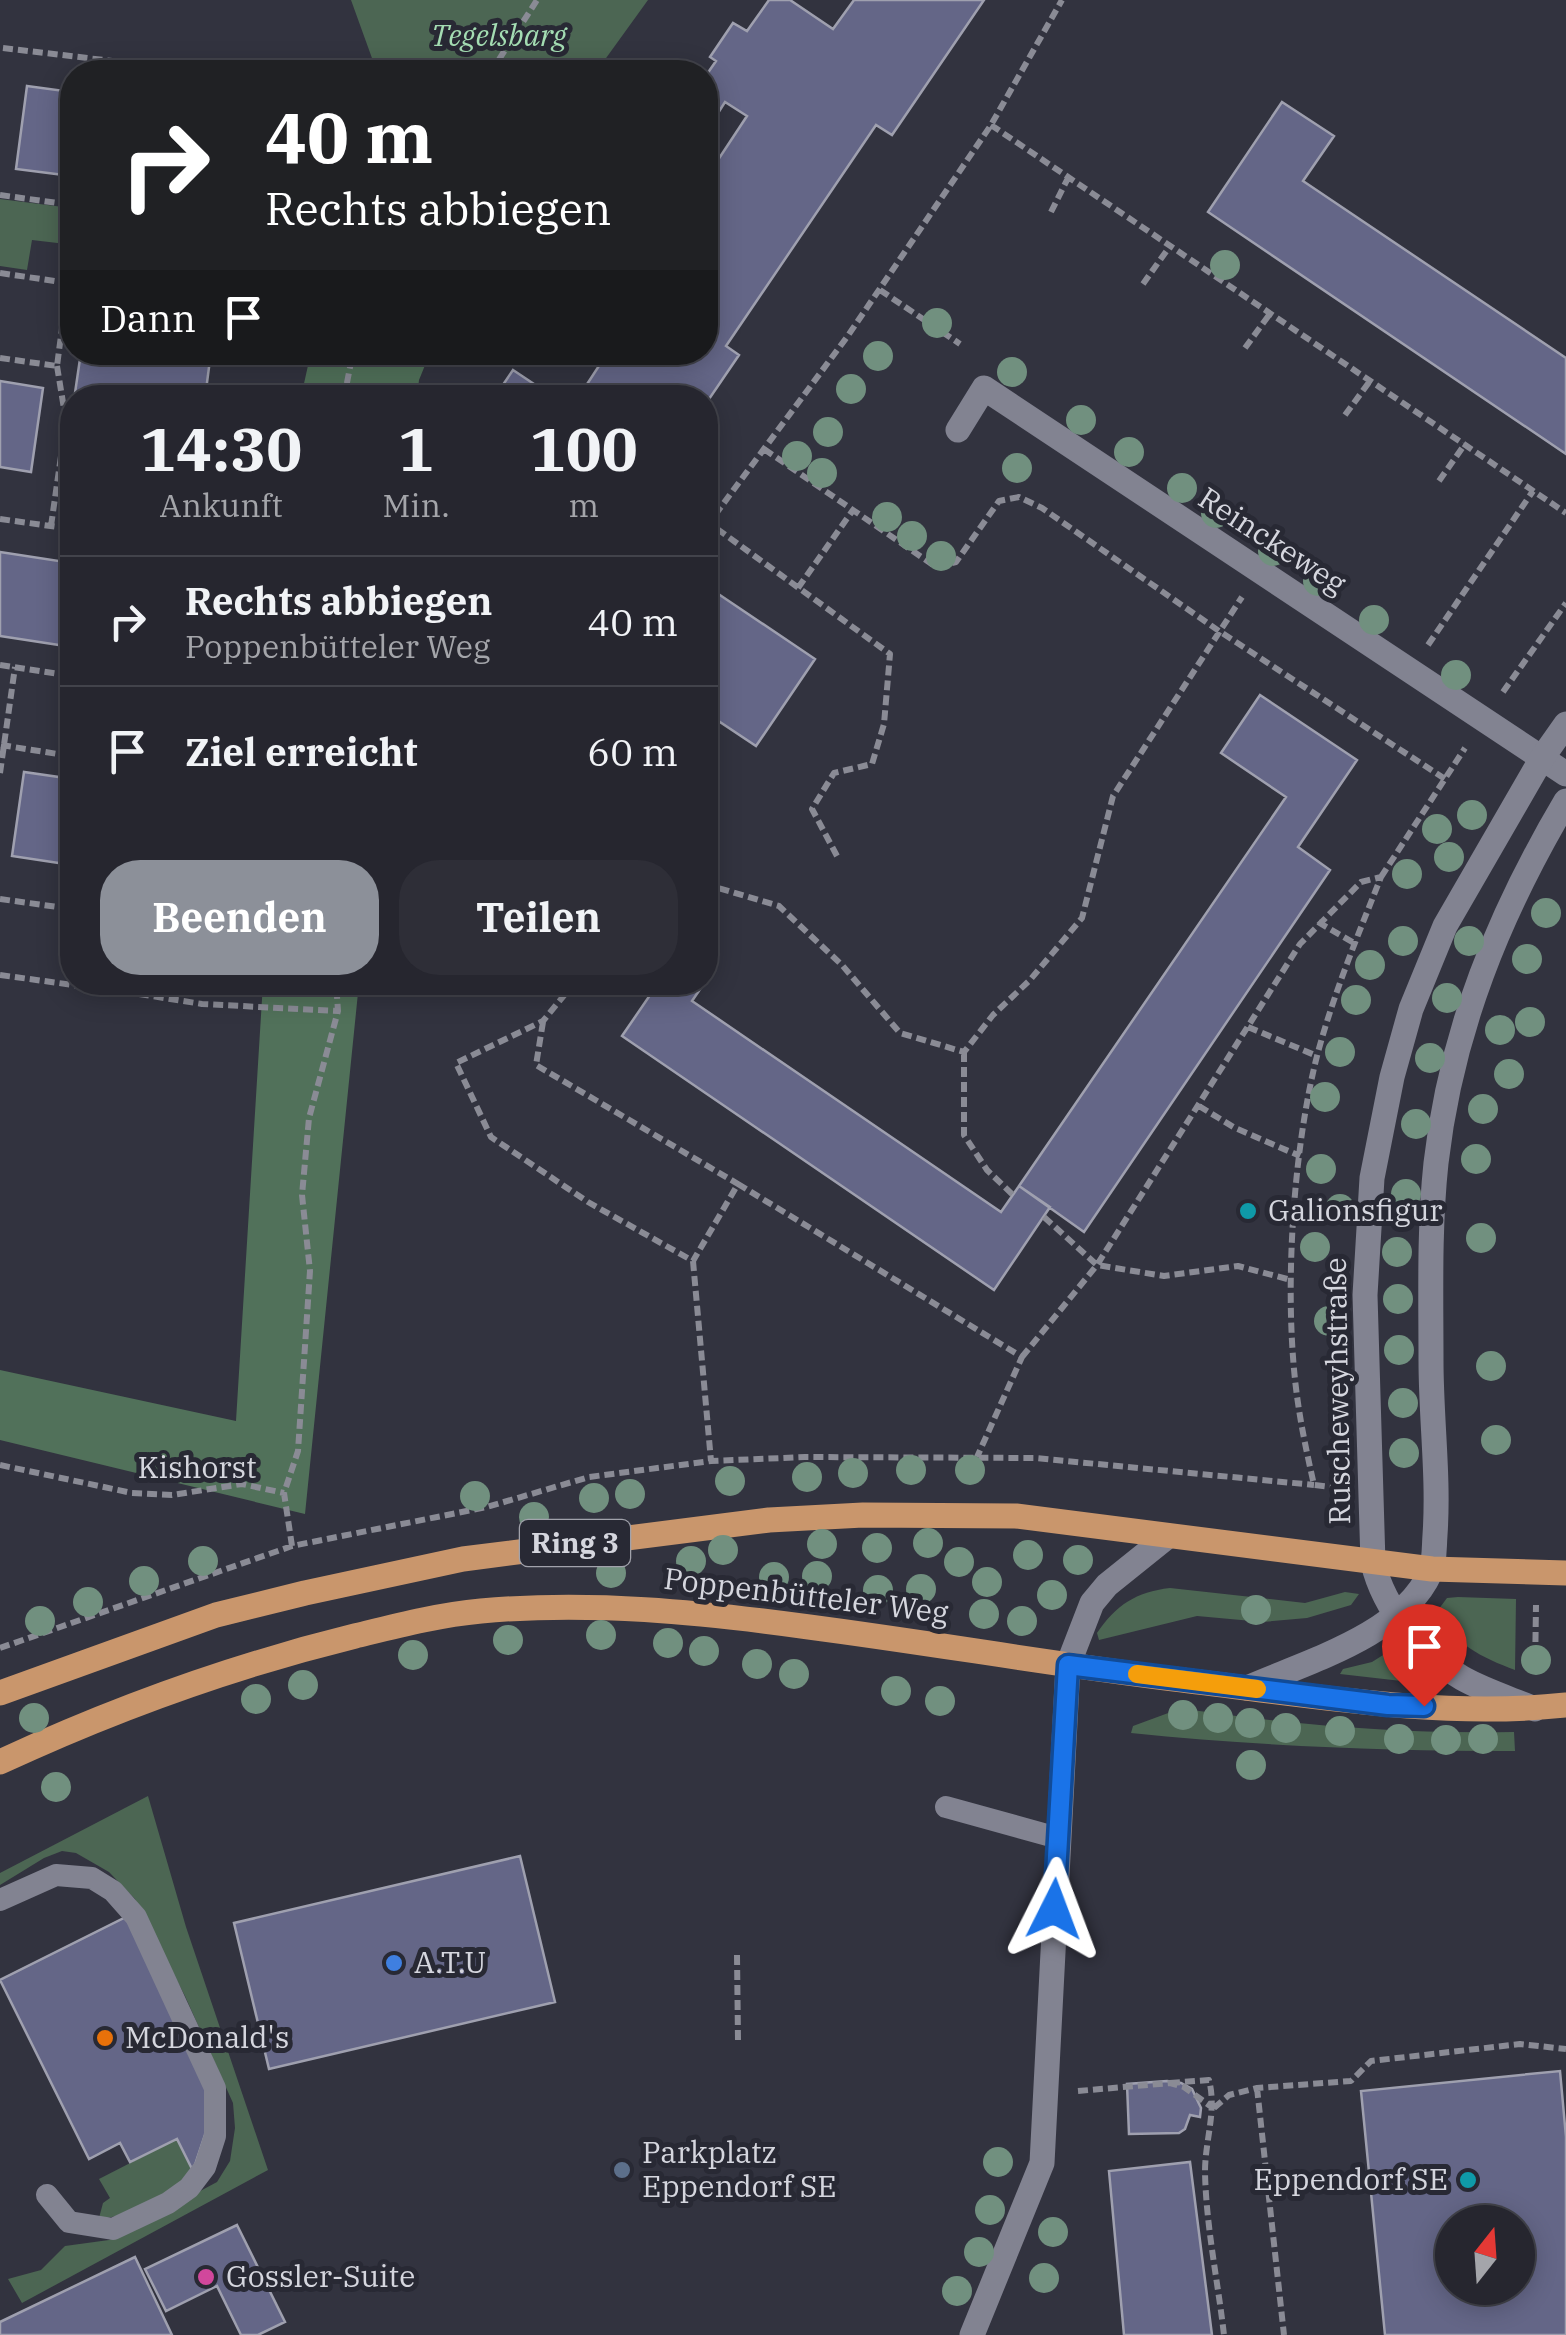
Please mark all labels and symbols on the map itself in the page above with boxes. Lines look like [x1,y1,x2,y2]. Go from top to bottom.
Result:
park label: Tegelsbarg [431,15,568,54]
street label: Reinckeweg [1192,477,1354,602]
place label: Galionsfigur [1268,1190,1443,1229]
marker: Galionsfigur [1237,1200,1259,1222]
street label: Ruscheweyhstraße [1315,1257,1358,1525]
street label: Kishorst [137,1447,257,1486]
road number: Ring 3 [520,1520,630,1566]
street label: Poppenbütteler Weg [662,1558,951,1631]
pin [1382,1604,1467,1707]
position arrow [1002,1857,1106,1961]
place label: A.T.U [414,1942,486,1981]
marker: A.T.U [383,1952,405,1974]
place label: McDonald's [125,2017,289,2056]
marker: McDonald's [94,2027,116,2049]
place label: Parkplatz Eppendorf SE [642,2132,837,2205]
marker: Parkplatz Eppendorf SE [611,2159,633,2181]
place label: Eppendorf SE [1253,2159,1448,2198]
marker: Eppendorf SE [1457,2169,1479,2191]
north arrow [1435,2205,1535,2305]
place label: Gossler-Suite [226,2256,415,2295]
marker: Gossler-Suite [195,2266,217,2288]

